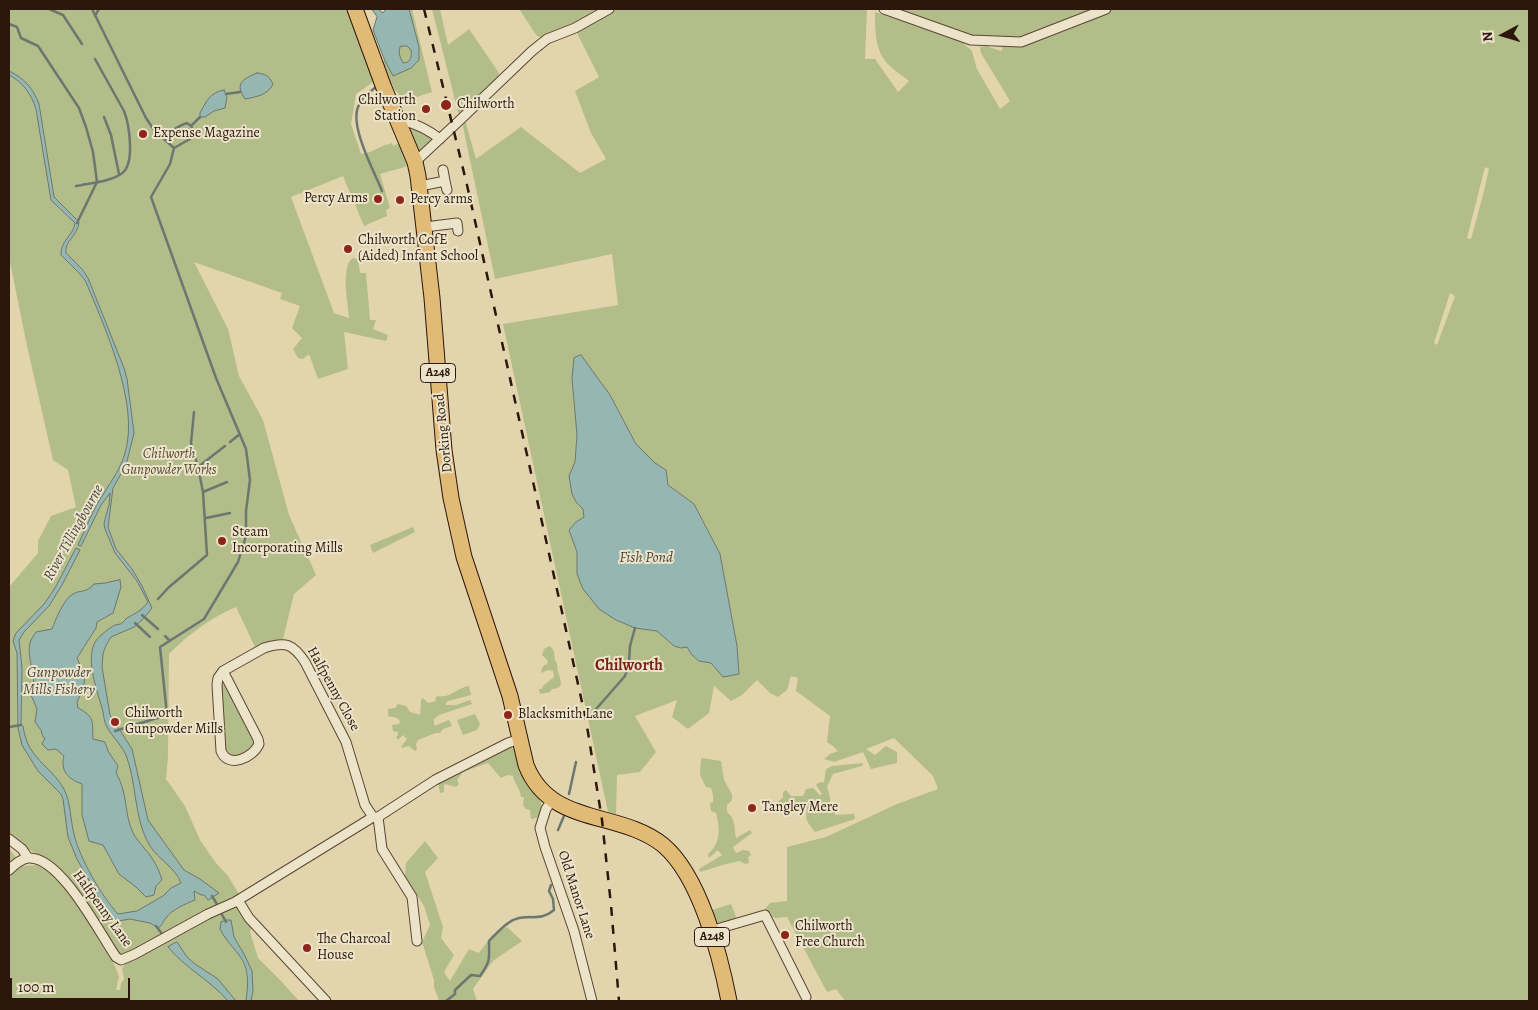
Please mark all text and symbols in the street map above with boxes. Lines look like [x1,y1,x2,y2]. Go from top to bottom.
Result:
north arrow [1478,10,1528,60]
text: N [1478,31,1498,43]
place label: Chilworth Station [358,93,416,125]
place label: Chilworth [457,97,515,113]
marker: Chilworth [439,98,453,112]
marker: Chilworth Station [420,103,432,115]
place label: Expense Magazine [153,126,260,142]
marker: Expense Magazine [137,128,149,140]
place label: Percy Arms [304,191,368,207]
place label: Percy arms [410,192,473,208]
marker: Percy Arms [372,193,384,205]
marker: Percy arms [394,194,406,206]
place label: Chilworth CofE (Aided) Infant School [358,233,478,266]
marker: Chilworth CofE (Aided) Infant School [342,243,354,255]
road number: A248 [420,363,456,382]
street label: Dorking Road [431,392,457,474]
park label: Chilworth Gunpowder Works [122,447,216,480]
water label: River Tillingbourne [40,482,108,584]
place label: Steam Incorporating Mills [232,525,343,558]
marker: Steam Incorporating Mills [216,535,228,547]
water label: Fish Pond [619,549,673,567]
street label: Halfpenny Close [303,644,363,734]
district label: Chilworth [595,656,663,676]
water label: Gunpowder Mills Fishery [23,664,95,699]
place label: Chilworth Gunpowder Mills [125,706,223,739]
place label: Blacksmith Lane [518,707,613,723]
marker: Blacksmith Lane [502,709,514,721]
marker: Chilworth Gunpowder Mills [109,716,121,728]
place label: Tangley Mere [762,800,838,816]
marker: Tangley Mere [746,802,758,814]
street label: Old Manor Lane [554,849,598,941]
street label: Halfpenny Lane [69,868,135,950]
place label: Chilworth Free Church [795,919,865,952]
road number: A248 [694,928,730,946]
marker: Chilworth Free Church [779,929,791,941]
place label: The Charcoal House [317,932,391,964]
marker: The Charcoal House [301,942,313,954]
scale bar [12,968,132,1000]
text: 100 m [18,977,55,997]

